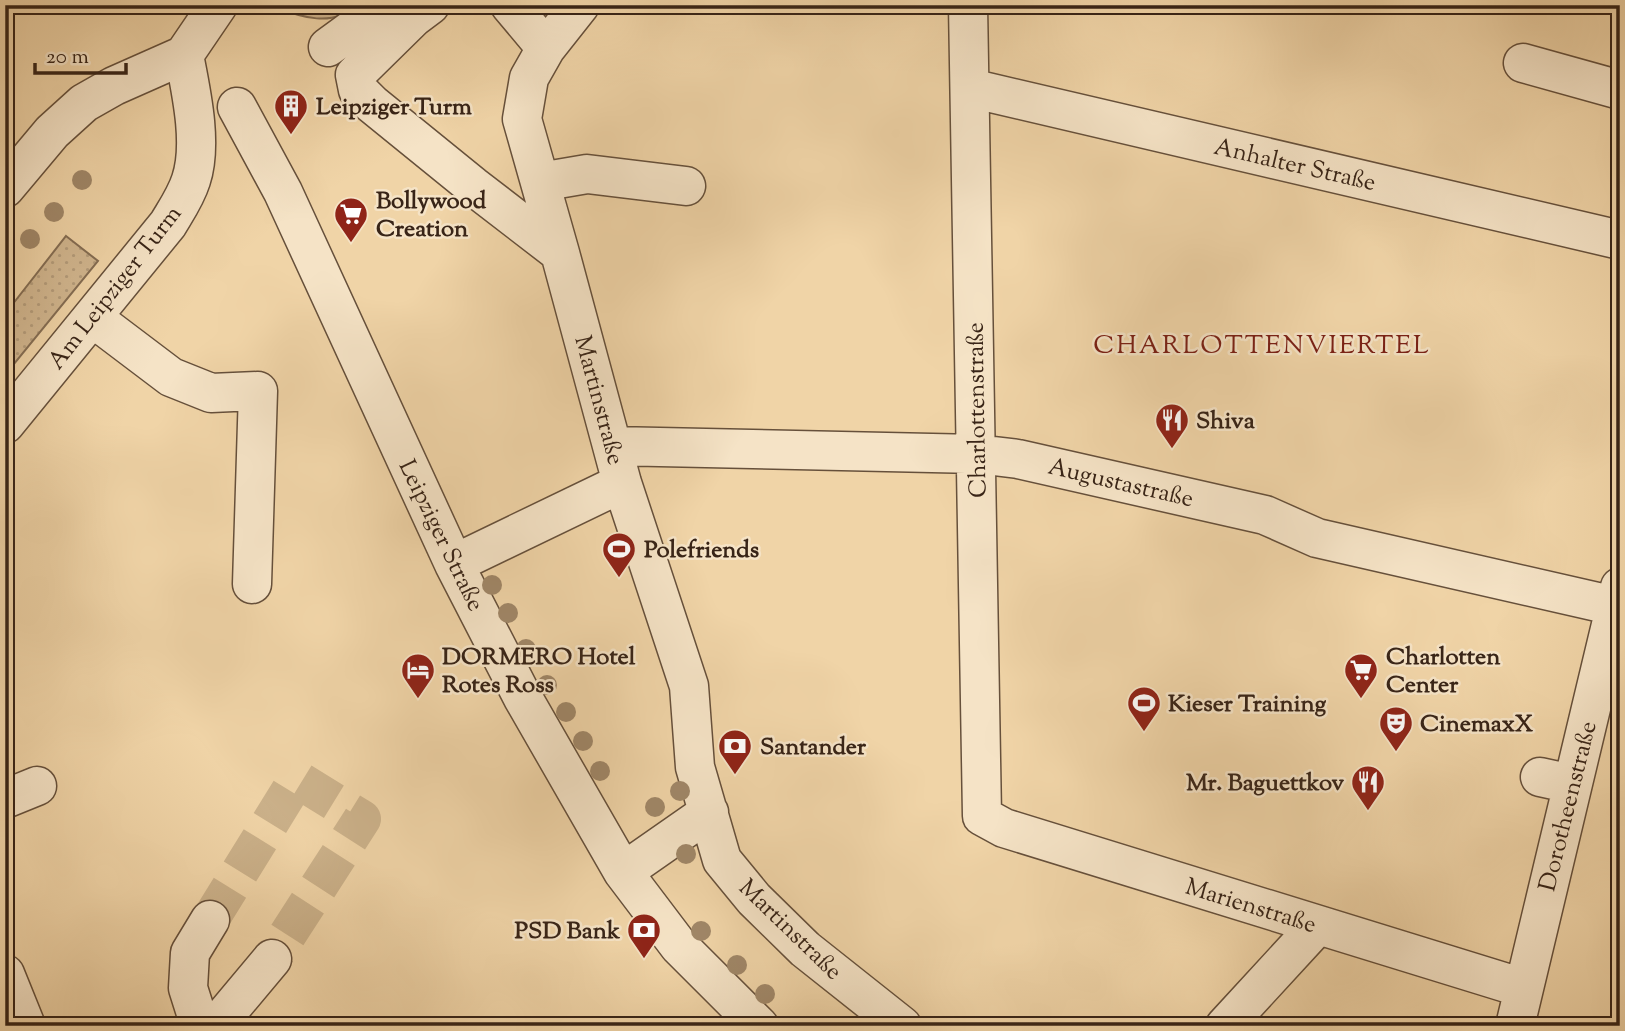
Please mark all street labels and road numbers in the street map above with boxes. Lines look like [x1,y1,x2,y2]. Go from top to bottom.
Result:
street label: Anhalter Straße [1210,131,1379,201]
street label: Am Leipziger Turm [41,199,191,378]
street label: Charlottenstraße [959,322,997,498]
street label: Martinstraße [564,332,632,469]
street label: Augustastraße [1044,451,1197,517]
street label: Leipziger Straße [389,454,492,617]
street label: Dorotheenstraße [1531,718,1607,895]
street label: Marienstraße [1181,871,1320,943]
street label: Martinstraße [730,872,849,989]

